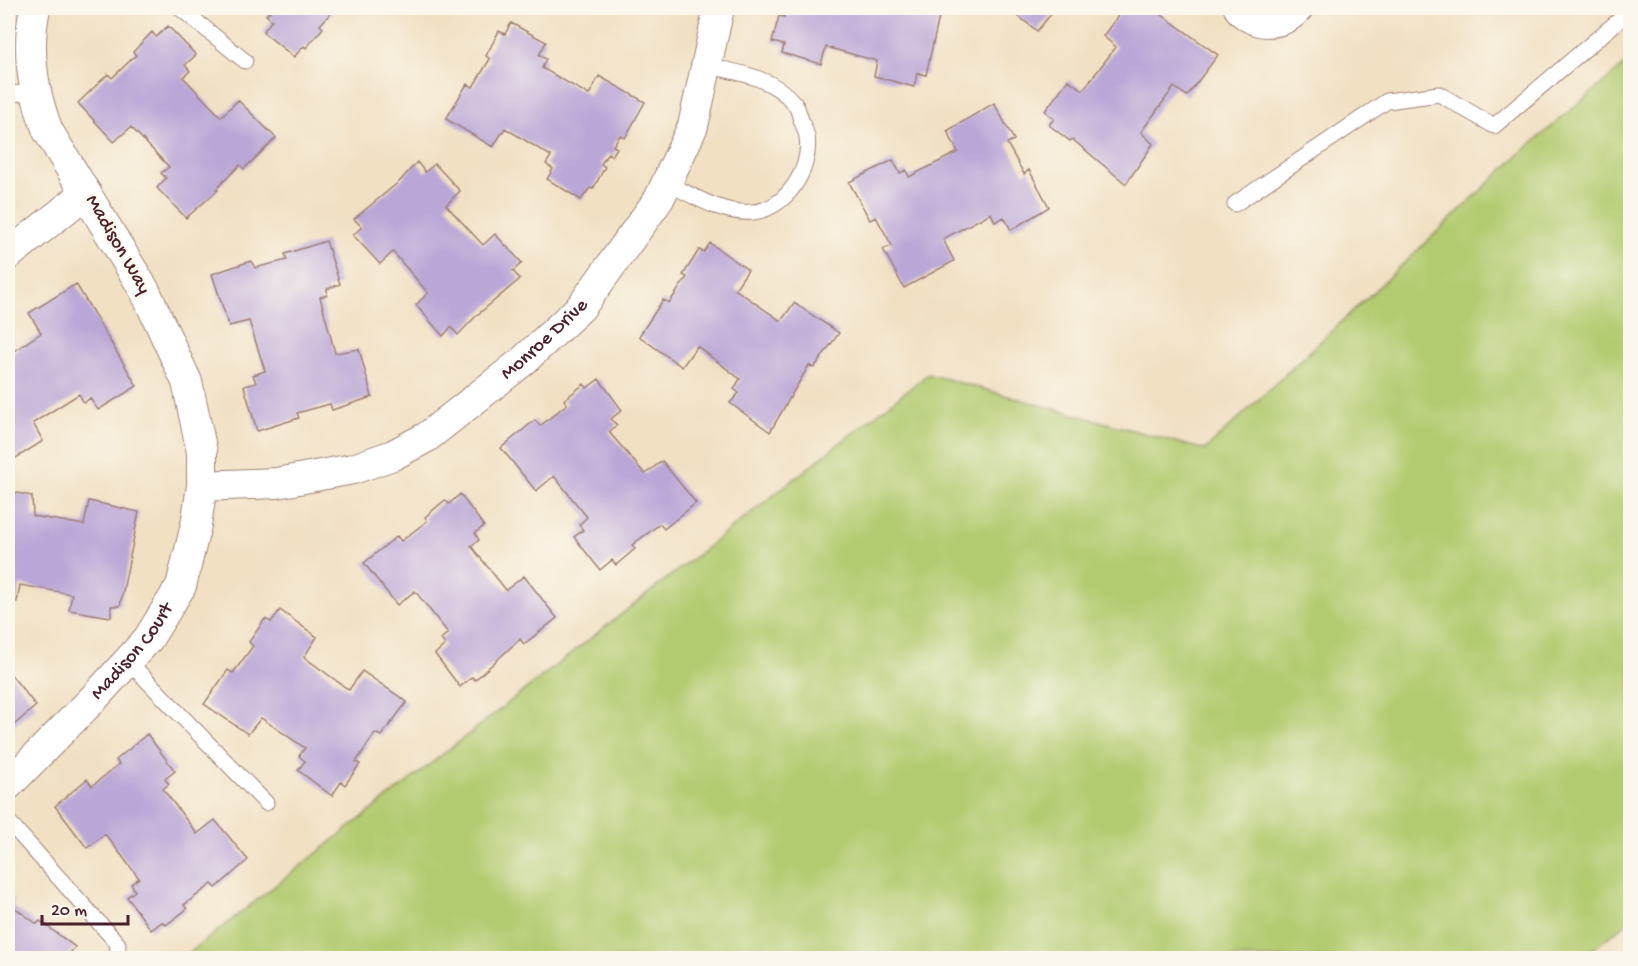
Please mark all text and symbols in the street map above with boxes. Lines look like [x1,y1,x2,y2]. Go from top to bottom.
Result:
street label: Madison Way [79,191,155,299]
street label: Monroe Drive [497,295,594,385]
street label: Madison Court [86,597,180,705]
scale bar [42,888,128,926]
text: 20 m [51,901,87,922]

